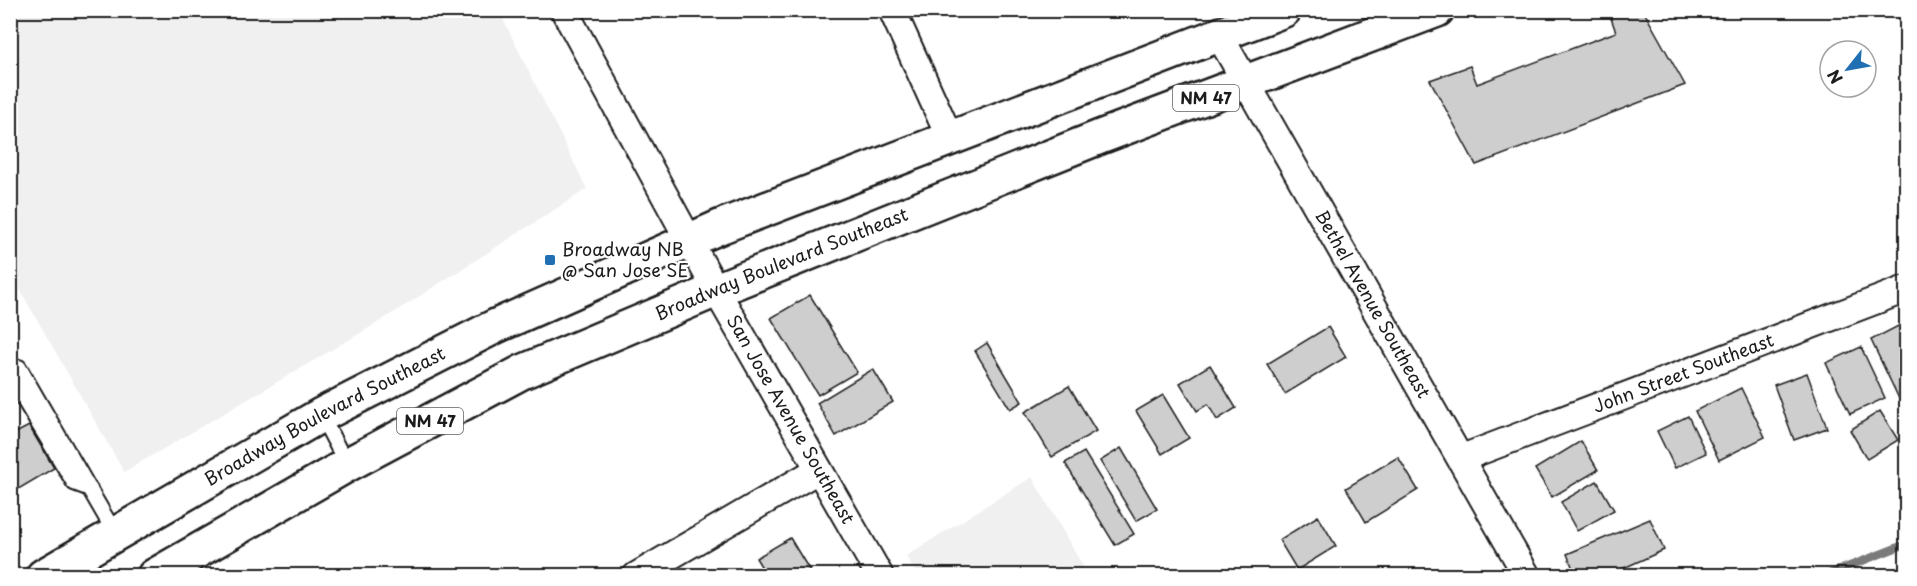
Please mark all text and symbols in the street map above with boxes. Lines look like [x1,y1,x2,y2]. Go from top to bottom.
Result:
north arrow [1818,39,1878,99]
text: N [1821,66,1848,89]
road number: NM 47 [1173,85,1239,111]
street label: Broadway Boulevard Southeast [651,200,912,326]
street label: Bethel Avenue Southeast [1309,205,1438,403]
place label: Broadway NB @ San Jose SE [562,235,689,283]
marker: Broadway NB @ San Jose SE [543,253,557,267]
street label: San Jose Avenue Southeast [721,309,862,529]
street label: John Street Southeast [1589,326,1777,419]
street label: Broadway Boulevard Southeast [199,339,449,492]
road number: NM 47 [397,408,463,434]

